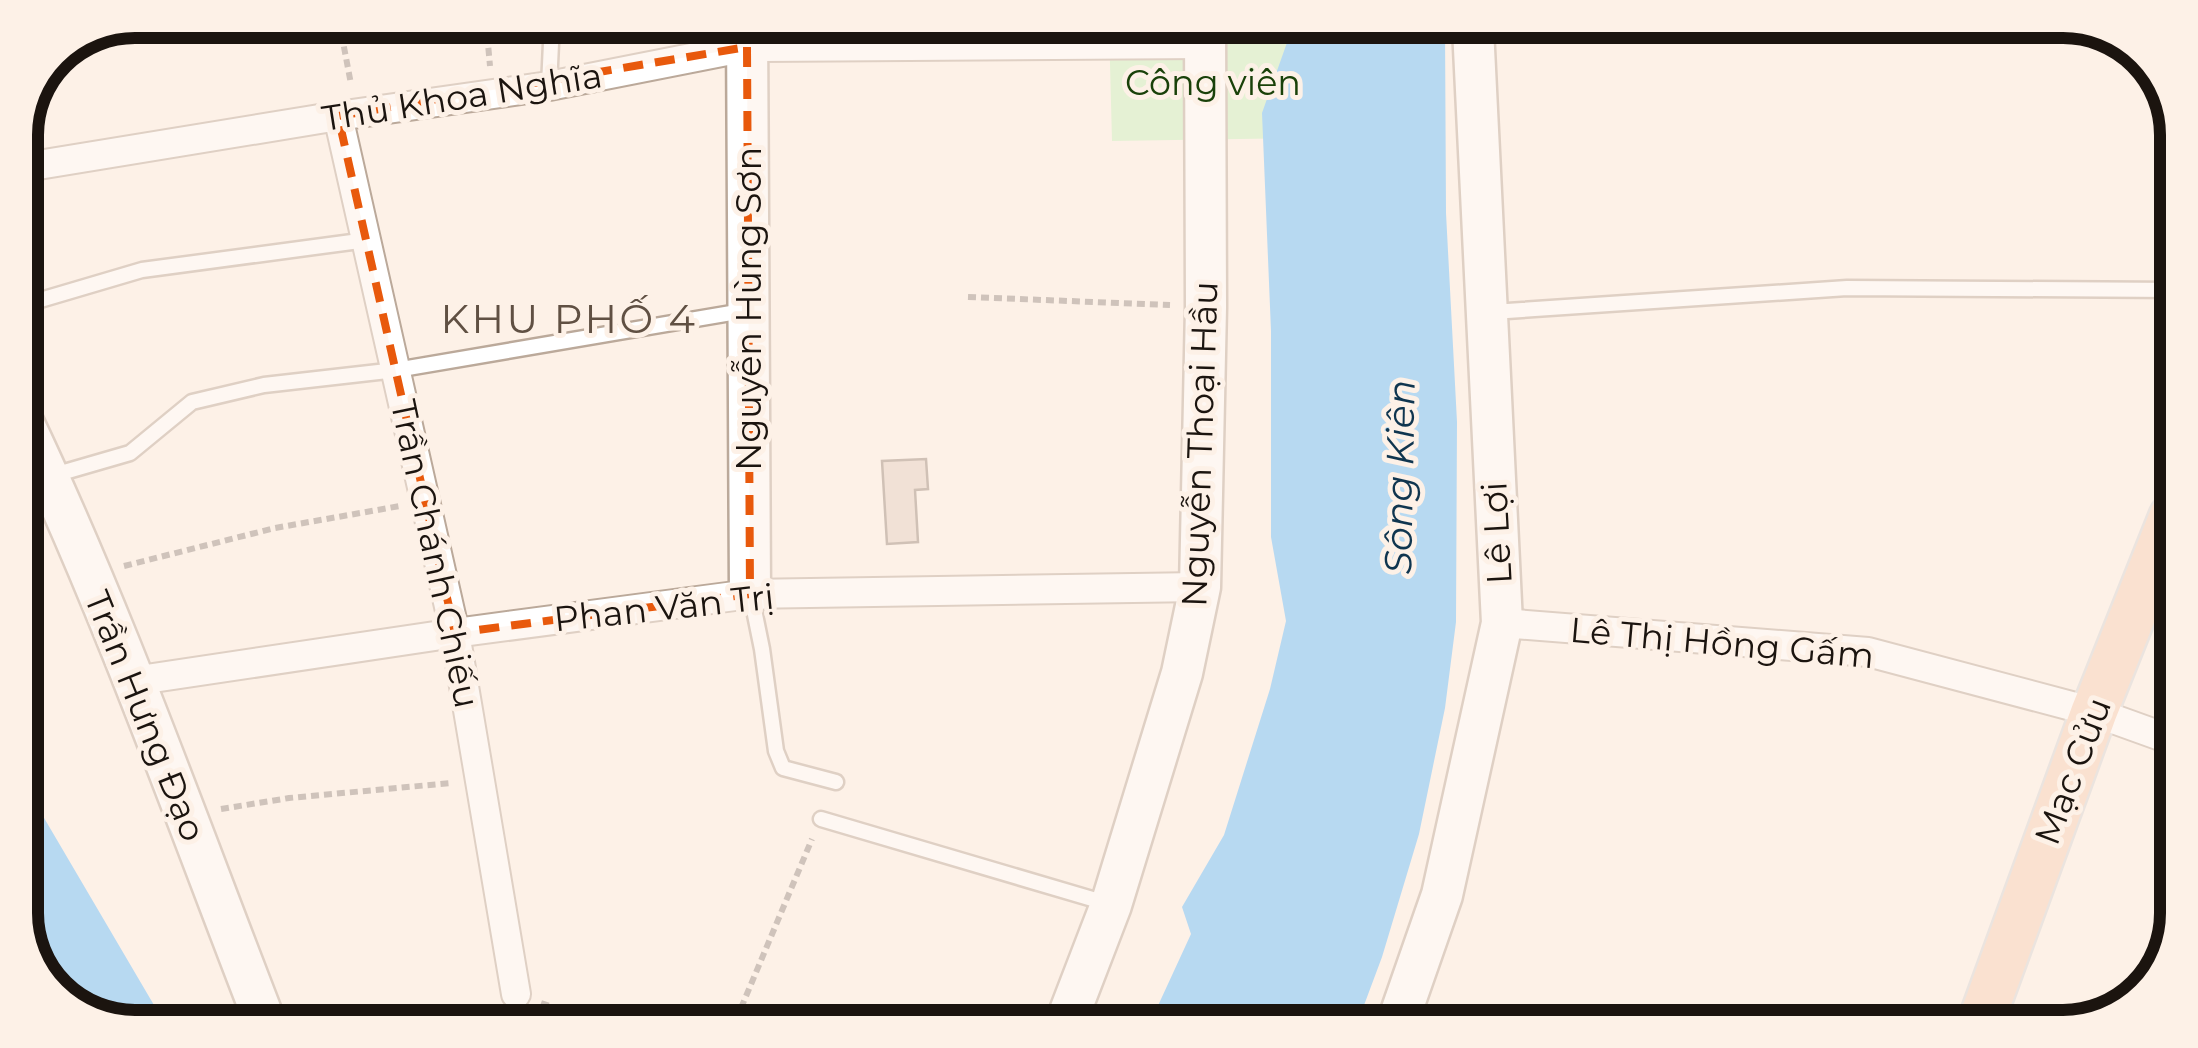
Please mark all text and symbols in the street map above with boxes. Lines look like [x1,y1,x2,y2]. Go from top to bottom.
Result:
street label: Thủ Khoa Nghĩa [319,53,605,140]
park label: Công viên [1125,61,1301,104]
street label: Nguyễn Hùng Sơn [727,147,770,471]
street label: Nguyễn Thoại Hầu [1172,281,1227,607]
district label: KHU PHỐ 4 [441,294,697,343]
water label: Sông Kiên [1374,379,1425,575]
street label: Trần Chánh Chiếu [382,396,489,712]
street label: Lê Lợi [1472,481,1521,585]
street label: Phan Văn Trị [552,575,776,640]
street label: Trần Hưng Đạo [76,585,215,847]
street label: Lê Thị Hồng Gấm [1568,608,1876,677]
street label: Mạc Cửu [2025,691,2120,850]

